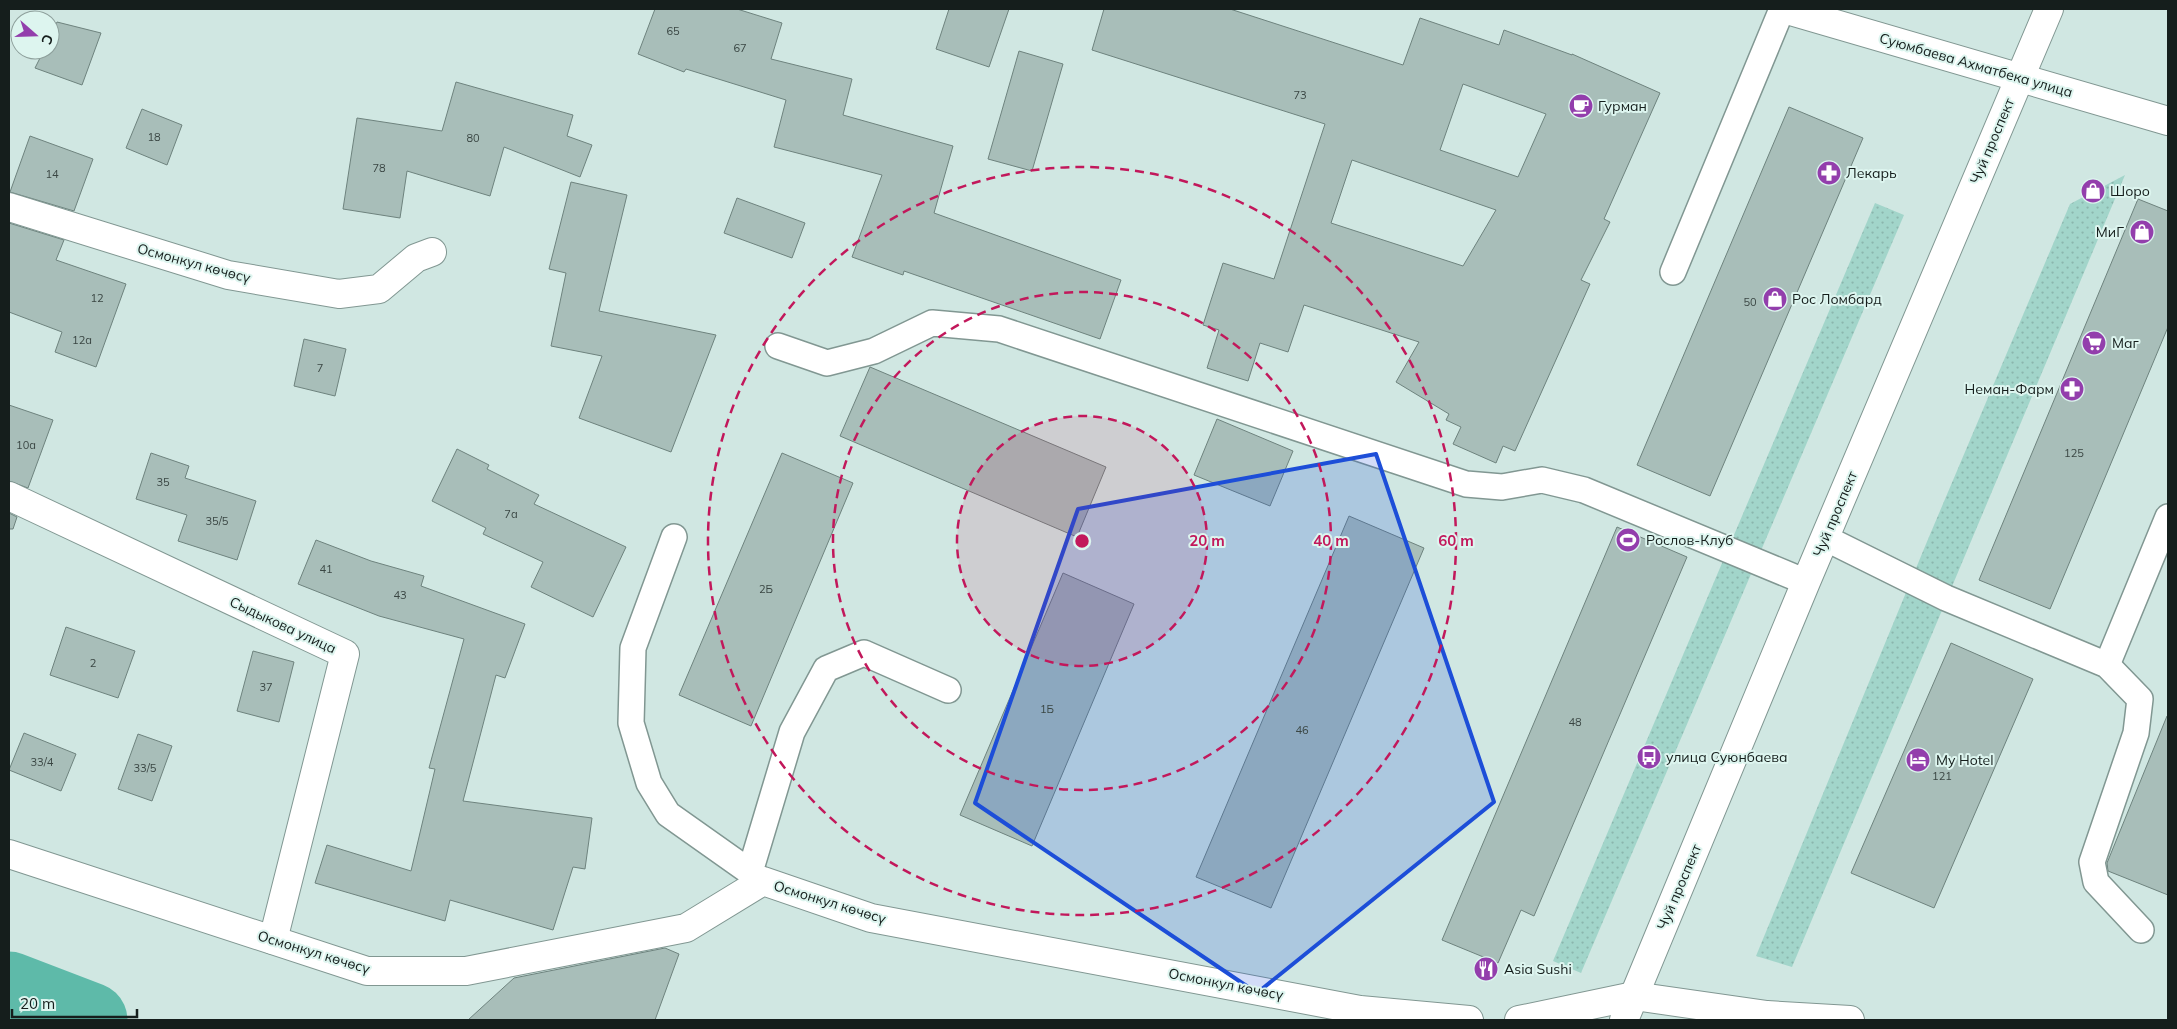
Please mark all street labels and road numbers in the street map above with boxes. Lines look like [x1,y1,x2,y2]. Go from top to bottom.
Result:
street label: Суюмбаева Ахматбека улица [1877,29,2075,101]
street label: Чуй проспект [1966,95,2018,187]
street label: Осмонкул көчөсү [135,239,253,287]
street label: Чуй проспект [1809,468,1861,560]
street label: Сыдыкова улица [227,592,339,658]
street label: Чуй проспект [1653,841,1705,933]
street label: Осмонкул көчөсү [772,876,889,928]
street label: Осмонкул көчөсү [256,926,373,978]
street label: Осмонкул көчөсү [1167,964,1285,1004]

